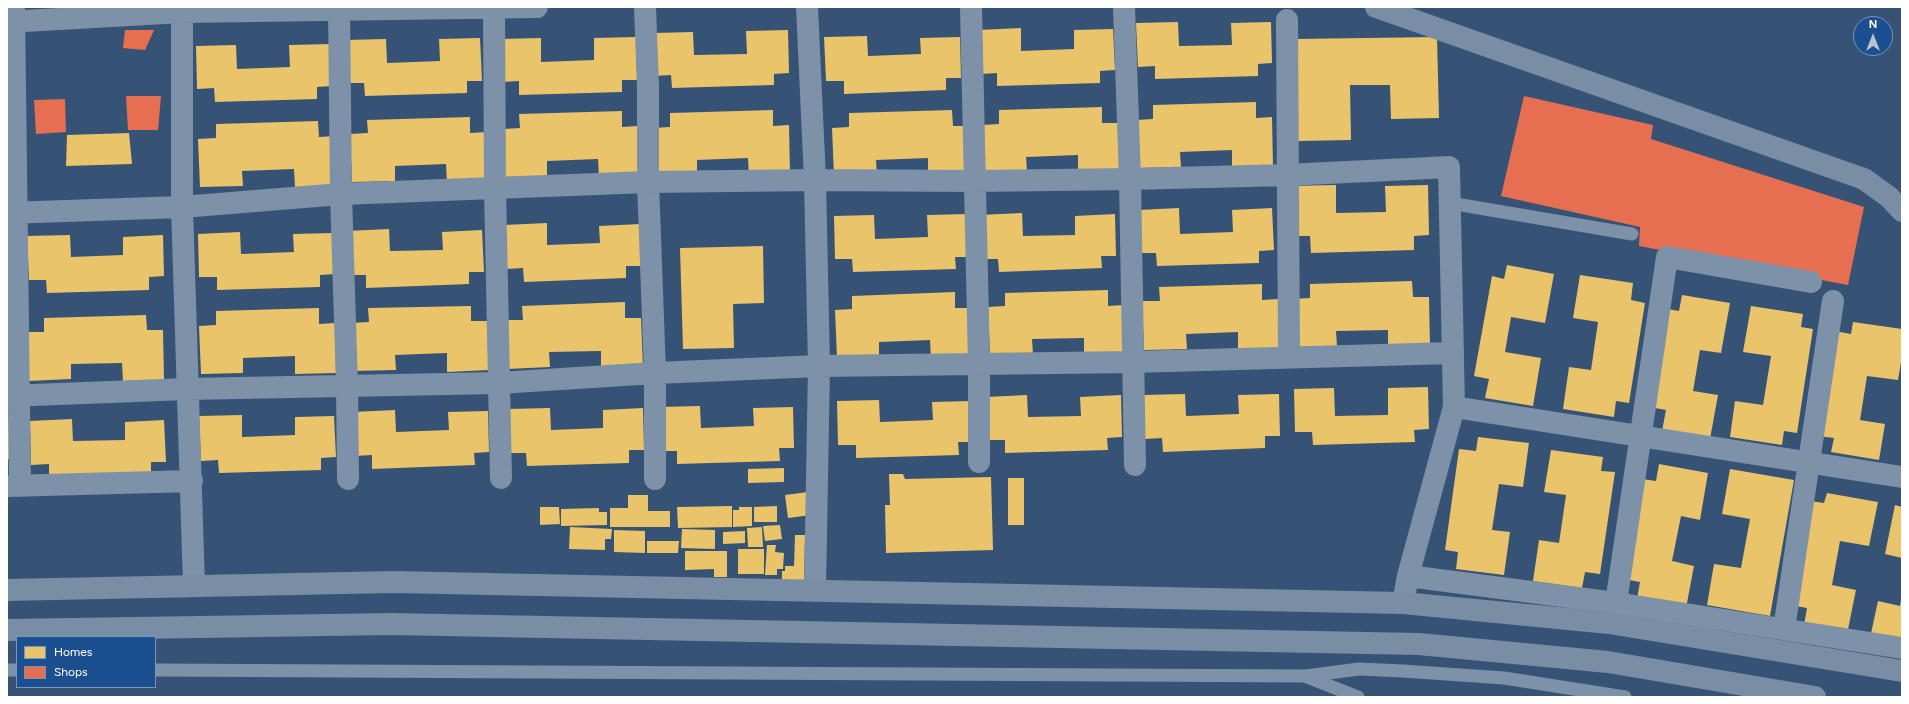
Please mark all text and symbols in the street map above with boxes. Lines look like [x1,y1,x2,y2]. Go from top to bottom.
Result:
north arrow [1853,16,1893,56]
text: N [1869,18,1877,31]
legend [16,636,156,688]
text: Homes [54,645,92,659]
text: Shops [54,665,88,679]

